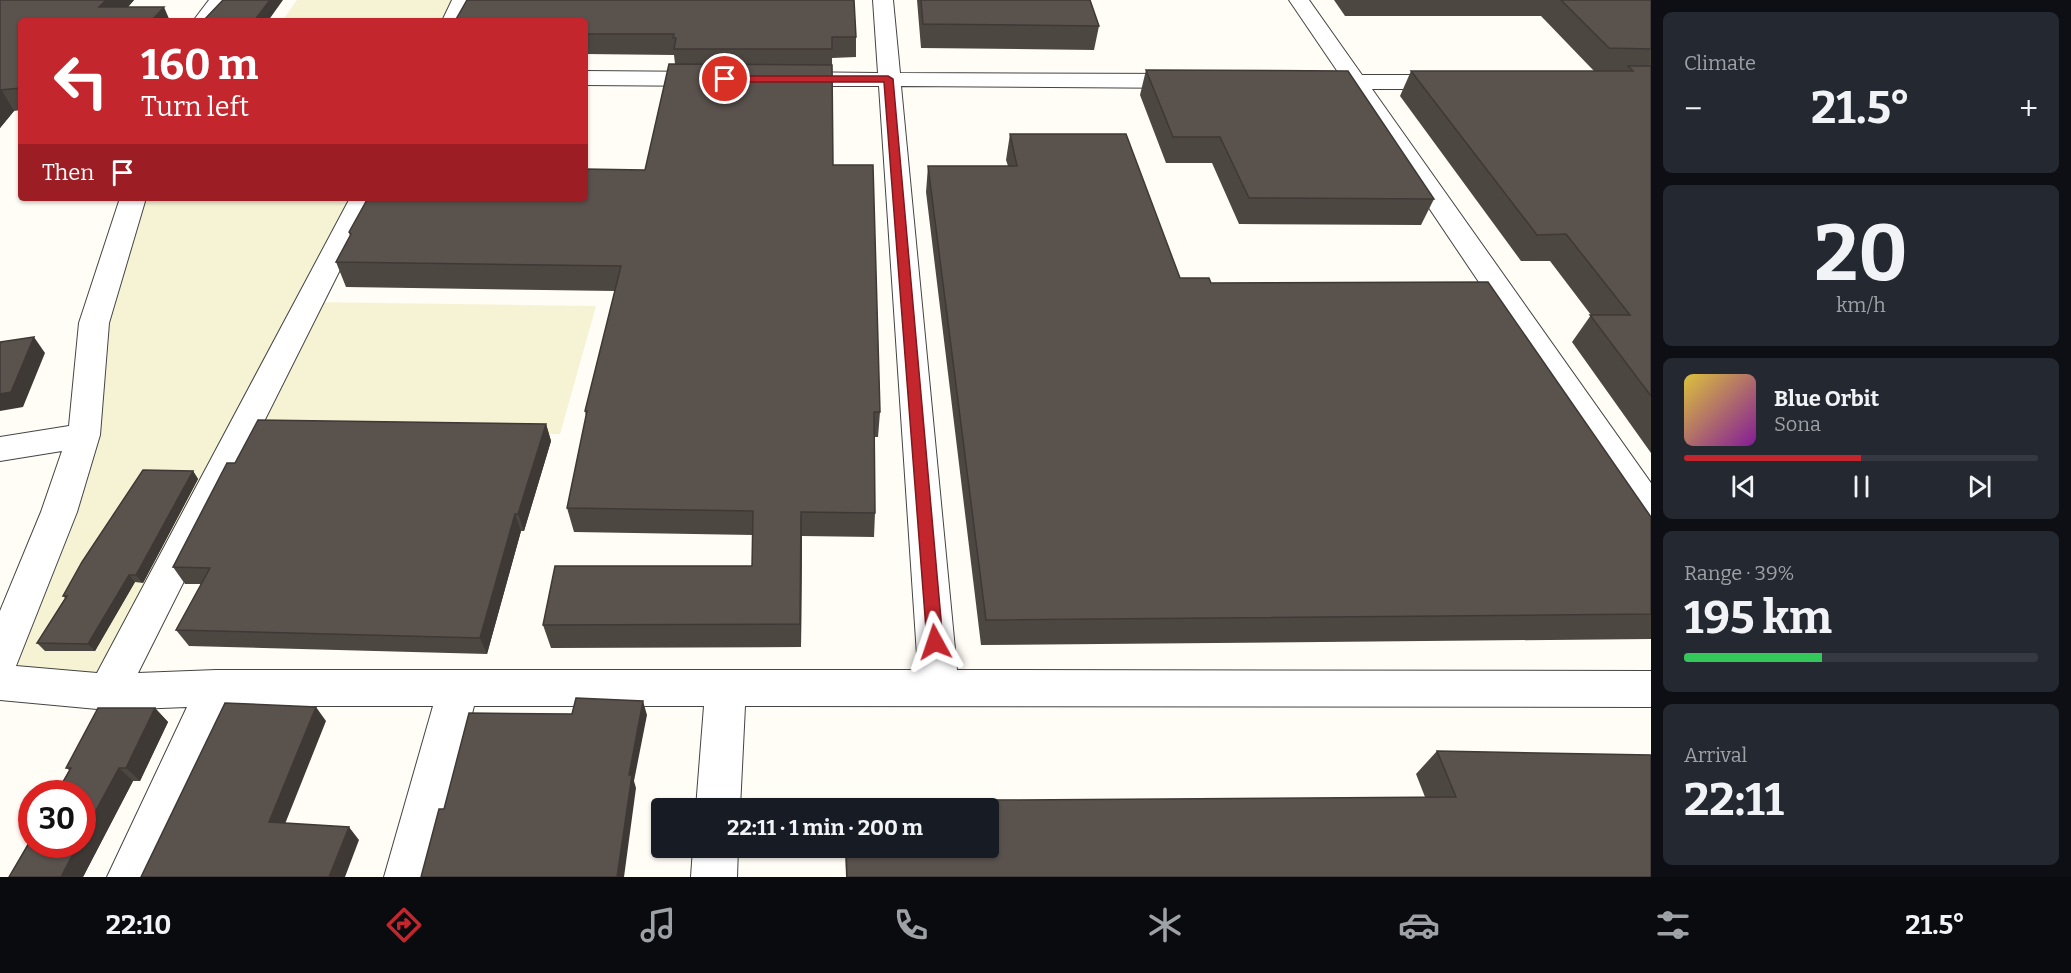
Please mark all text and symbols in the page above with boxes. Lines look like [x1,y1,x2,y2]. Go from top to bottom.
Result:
text: 160 m [141,40,258,90]
icon: left [42,42,120,120]
text: Climate [1684,51,1756,75]
pin [699,53,750,104]
icon: arrive [708,62,741,95]
text: 21.5° [1811,81,1910,135]
text: − [1684,89,1702,129]
text: + [2019,89,2038,129]
text: Turn left [141,91,249,123]
icon: arrive [106,156,139,189]
text: Then [42,159,94,186]
text: 20 [1814,207,1908,301]
text: km/h [1836,293,1886,317]
text: Blue Orbit [1774,385,1879,412]
text: Sona [1774,412,1821,436]
icon: previous [1727,470,1760,503]
icon: pause [1845,470,1878,503]
icon: next [1963,470,1996,503]
text: Range · 39% [1684,561,1795,585]
text: 195 km [1684,591,1832,645]
position arrow [903,610,967,674]
text: Arrival [1684,743,1747,767]
text: 22:11 [1684,773,1784,827]
speed limit sign: 30 [18,780,96,858]
text: 22:11 · 1 min · 200 m [727,814,923,841]
icon: directions [383,904,425,946]
icon: music [637,904,679,946]
icon: phone [890,904,932,946]
icon: climate [1144,904,1186,946]
icon: car [1398,904,1440,946]
icon: filters [1652,904,1694,946]
text: 22:10 [106,909,171,941]
text: 21.5° [1905,909,1965,941]

